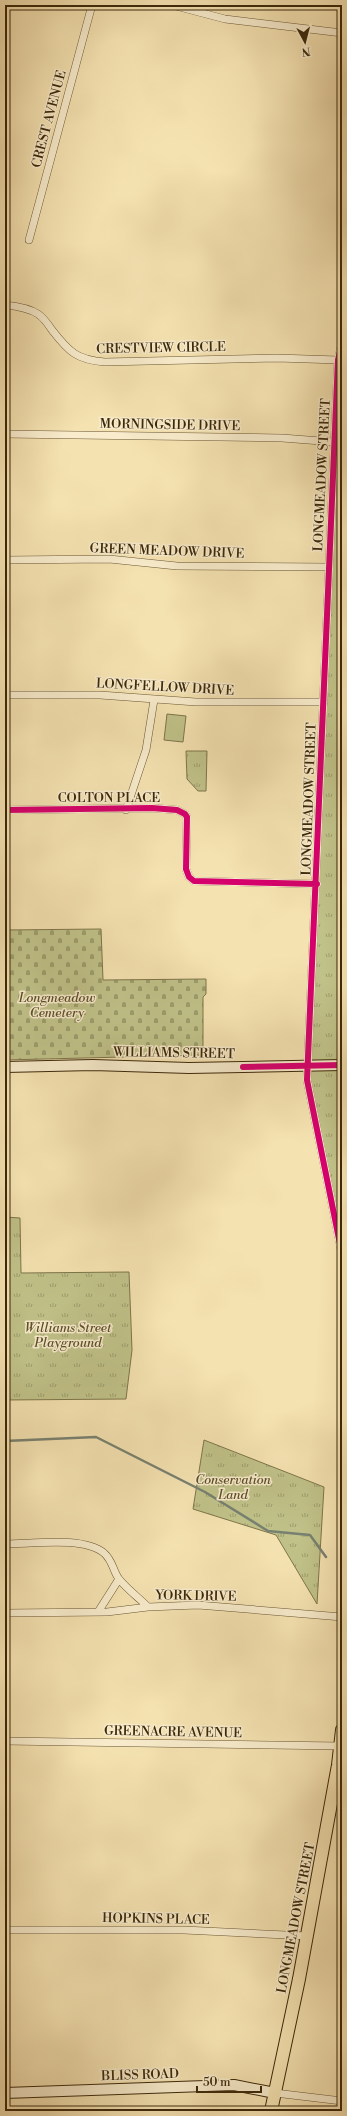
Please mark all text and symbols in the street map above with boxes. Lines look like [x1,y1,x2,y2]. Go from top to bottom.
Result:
north arrow [285,22,325,62]
text: N [301,43,311,58]
street label: CREST AVENUE [28,69,70,169]
street label: CRESTVIEW CIRCLE [96,339,226,357]
street label: LONGMEADOW STREET [310,398,334,552]
street label: MORNINGSIDE DRIVE [100,416,240,434]
street label: GREEN MEADOW DRIVE [89,540,245,562]
street label: LONGFELLOW DRIVE [95,675,235,699]
street label: LONGMEADOW STREET [298,722,320,876]
street label: COLTON PLACE [58,790,160,806]
park label: Longmeadow Cemetery [18,990,95,1021]
street label: WILLIAMS STREET [112,1044,235,1062]
park label: Williams Street Playground [25,1320,112,1351]
park label: Conservation Land [195,1472,272,1503]
street label: YORK DRIVE [154,1587,237,1605]
street label: GREENACRE AVENUE [104,1723,242,1741]
street label: LONGMEADOW STREET [274,1841,318,1995]
street label: HOPKINS PLACE [102,1910,210,1928]
street label: BLISS ROAD [100,2066,179,2084]
scale bar [197,2068,261,2094]
text: 50 m [203,2075,231,2090]

